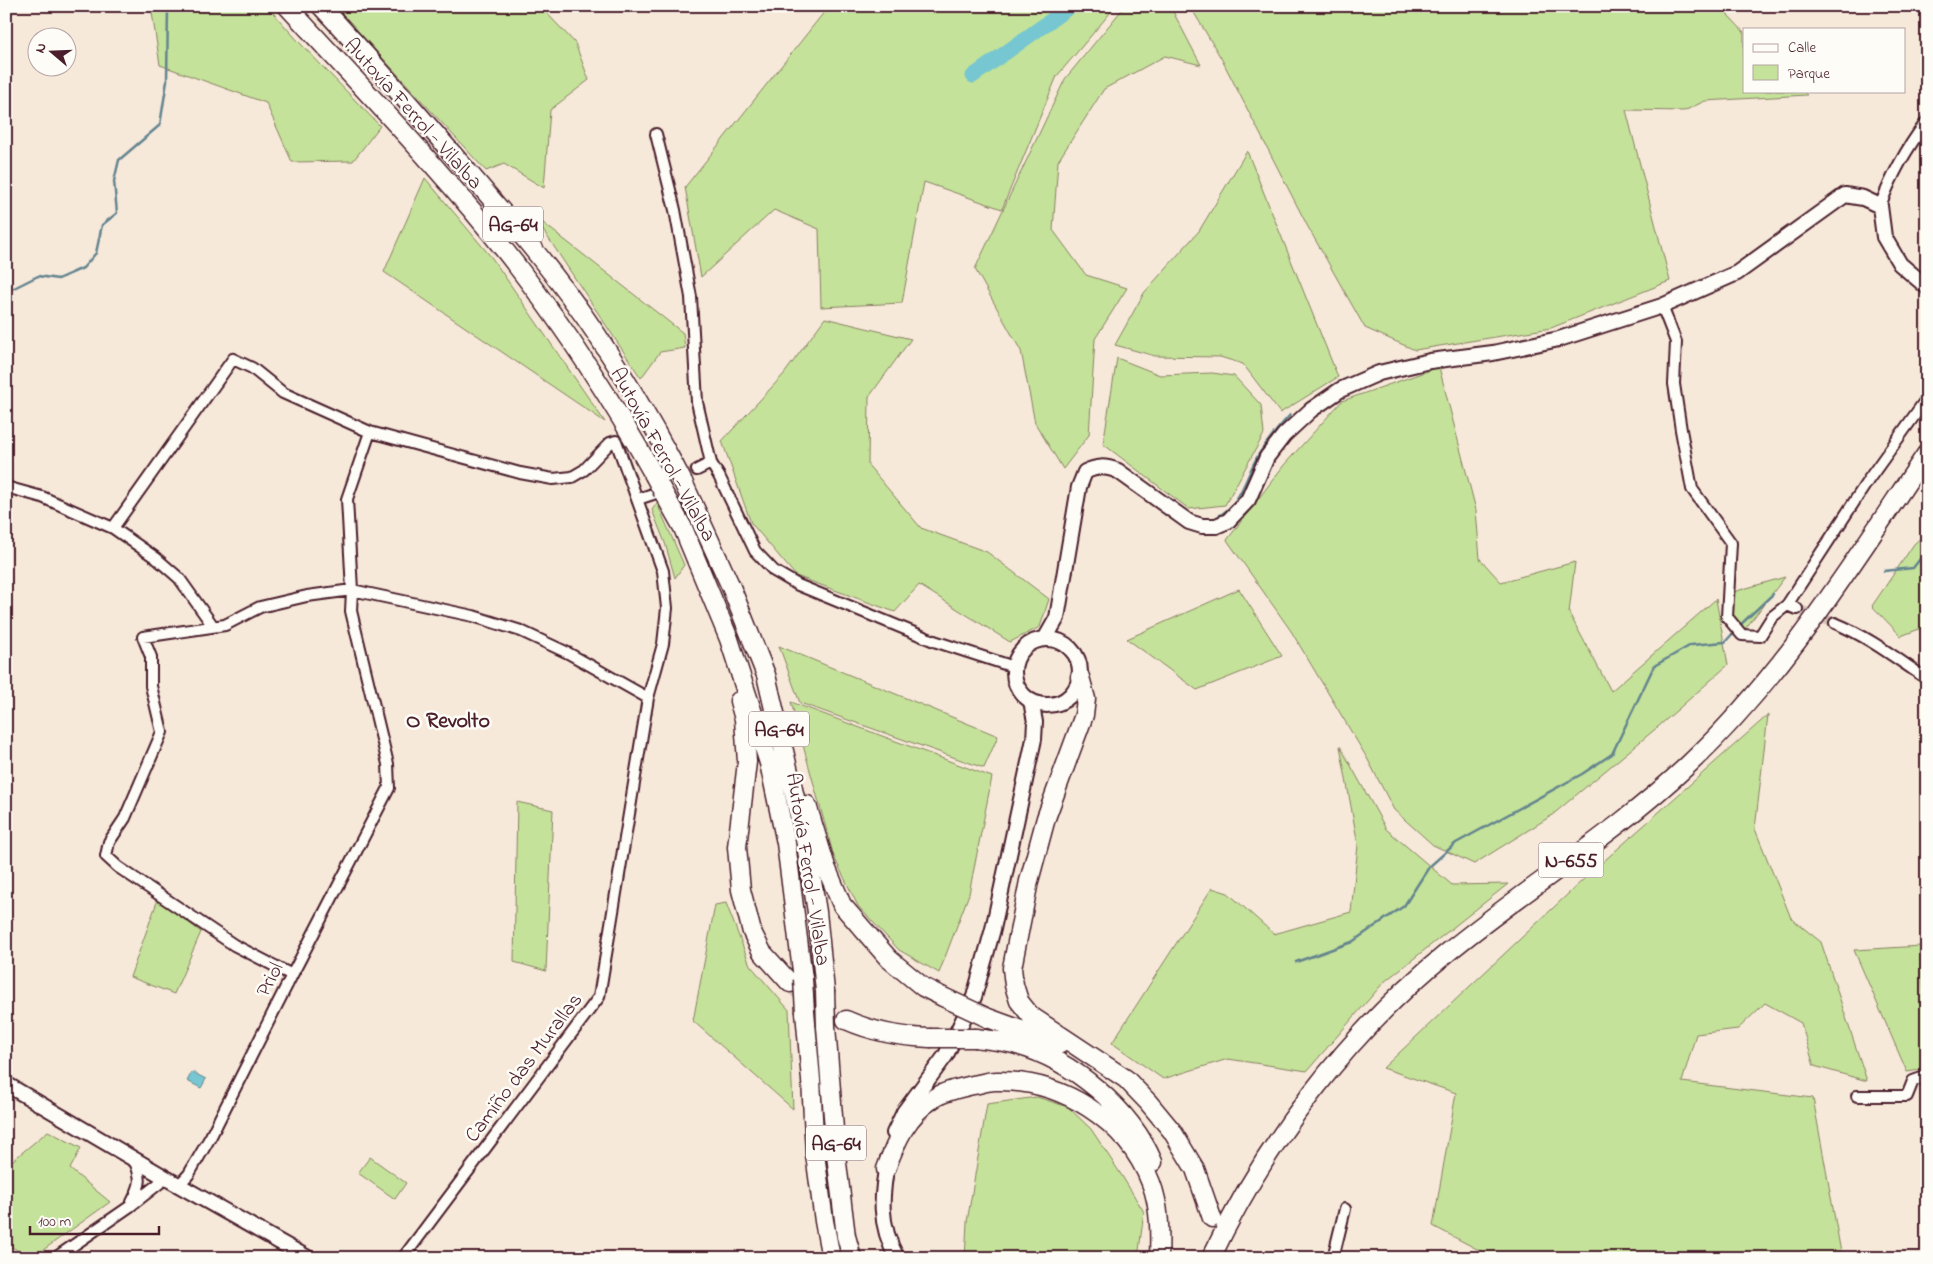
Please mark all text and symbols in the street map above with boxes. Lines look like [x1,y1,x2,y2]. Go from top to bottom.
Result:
north arrow [28,28,78,78]
legend [1743,28,1906,92]
street label: Autovía Ferrol - Vilalba [336,32,489,197]
text: Calle [1788,37,1816,59]
text: N [30,40,53,56]
text: Parque [1788,63,1830,85]
road number: AG-64 [483,206,543,242]
street label: Autovía Ferrol - Vilalba [602,362,723,548]
district label: O Revolto [406,706,490,738]
road number: AG-64 [749,712,809,746]
street label: Autovía Ferrol - Vilalba [777,771,837,968]
road number: N-655 [1538,842,1604,878]
street label: Priol [249,957,292,1002]
street label: Camiño das Murallas [458,987,591,1149]
road number: AG-64 [806,1126,866,1160]
scale bar [30,1204,159,1236]
text: 100 m [38,1211,71,1233]

